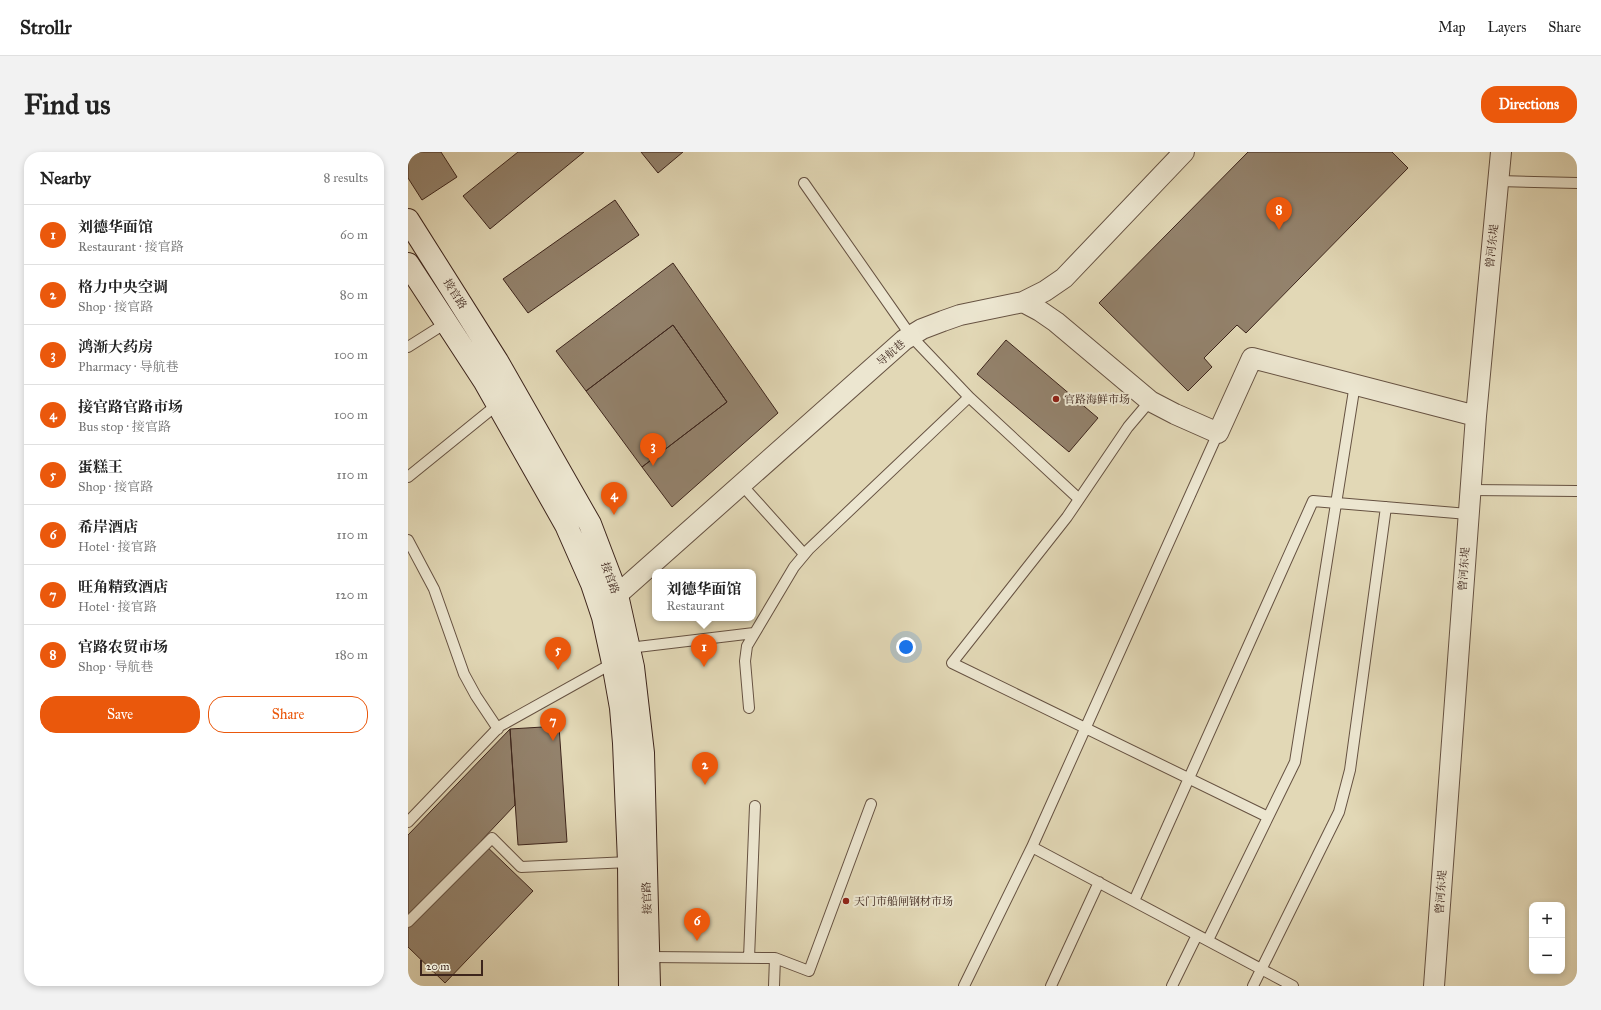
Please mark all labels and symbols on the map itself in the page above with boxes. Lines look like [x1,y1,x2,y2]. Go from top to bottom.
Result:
pin: 8 [1266,197,1292,230]
street label: 曾河东堤 [1483,223,1501,269]
street label: 接官路 [441,277,469,311]
street label: 导航巷 [874,337,908,369]
place label: 官路海鲜市场 [1064,393,1130,406]
marker: 官路海鲜市场 [1051,394,1061,404]
pin: 3 [640,433,666,466]
pin: 4 [601,482,627,515]
street label: 曾河东堤 [1456,547,1472,591]
street label: 接官路 [598,560,622,596]
pin: 1 [691,634,717,667]
pin: 5 [545,637,571,670]
your location [896,637,916,657]
pin: 7 [540,708,566,741]
pin: 2 [692,752,718,785]
street label: 曾河东堤 [1433,870,1449,914]
street label: 接官路 [640,881,654,915]
place label: 天门市船闸钢材市场 [854,895,953,908]
marker: 天门市船闸钢材市场 [841,896,851,906]
pin: 6 [684,908,710,941]
scale bar [420,958,483,977]

